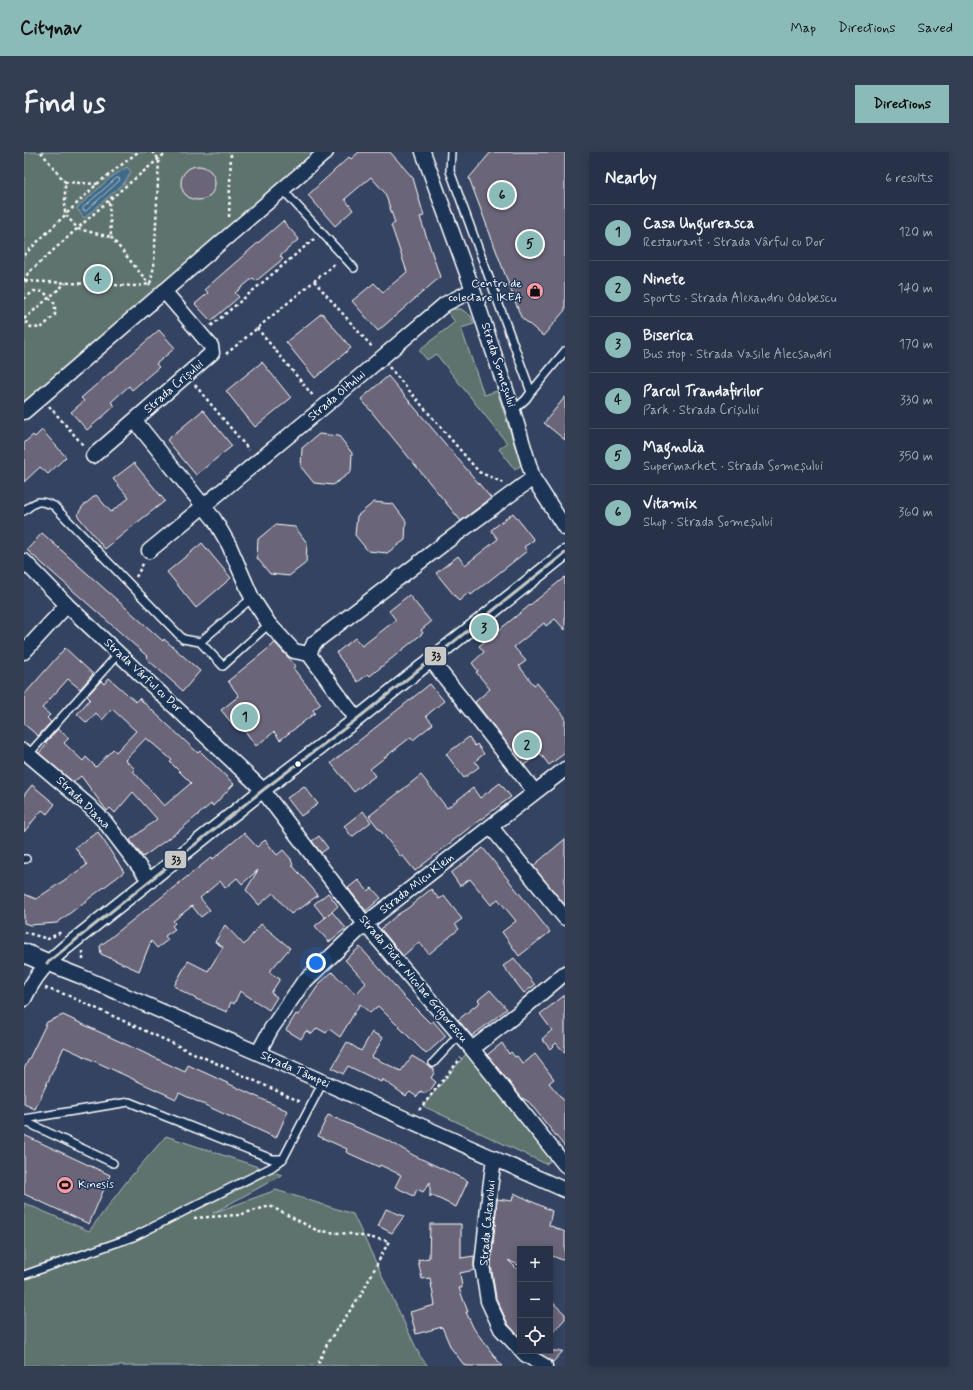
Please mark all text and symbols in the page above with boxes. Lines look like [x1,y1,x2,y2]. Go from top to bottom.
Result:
text: Citynav [20,16,82,41]
text: Map [790,19,816,37]
text: Directions [838,19,896,37]
text: Saved [918,19,953,37]
button: Directions [855,85,949,123]
text: Find us [24,86,105,123]
text: Nearby [605,167,657,189]
text: 6 results [885,170,933,187]
pin: 6 [489,180,515,210]
text: Casa Ungureasca [643,214,754,234]
text: 1 [615,224,621,241]
text: 120 m [899,224,933,241]
pin: 5 [517,229,543,259]
text: Restaurant · Strada Vârful cu Dor [643,234,825,251]
pin: 4 [85,264,111,294]
text: Ninete [643,270,685,290]
place label: Centru de colectare IKEA [448,276,522,306]
text: 2 [615,280,621,297]
text: 140 m [898,280,933,297]
shop icon: Centru de colectare IKEA [525,281,545,301]
text: Sports · Strada Alexandru Odobescu [643,290,837,307]
street label: Strada Someșului [477,320,519,410]
text: Biserica [643,326,694,346]
text: 3 [615,336,621,353]
text: 170 m [899,336,933,353]
text: Bus stop · Strada Vasile Alecsandri [643,346,832,363]
street label: Strada Crișului [141,356,207,417]
street label: Strada Oltului [305,367,369,425]
text: Parcul Trandafirilor [643,382,763,402]
text: 4 [614,392,622,409]
text: 330 m [900,392,933,409]
text: Park · Strada Crișului [643,402,759,419]
text: Magnolia [643,438,705,458]
text: 5 [614,448,622,465]
text: 350 m [899,448,933,465]
text: Supermarket · Strada Someșului [643,458,823,475]
text: Vitamix [643,494,697,514]
text: 6 [615,504,621,521]
text: 360 m [898,504,933,521]
text: Shop · Strada Someșului [643,514,773,531]
pin: 3 [471,613,497,643]
street label: Strada Vârful cu Dor [100,635,186,717]
line badge: 33 [424,646,447,666]
text: 33 [431,650,441,664]
pin: 1 [232,702,258,732]
pin: 2 [514,730,540,760]
unlabelled marker [293,759,303,769]
street label: Strada Diana [52,773,114,833]
line badge: 33 [164,850,187,869]
street label: Strada Micu Klein [376,850,458,918]
text: 33 [171,854,181,868]
street label: Strada Pictor Nicolae Grigorescu [355,912,471,1046]
your location [306,953,326,973]
street label: Strada Tâmpei [258,1048,332,1092]
sports icon: Kinesis [55,1175,75,1195]
place label: Kinesis [78,1177,115,1193]
street label: Strada Calcarului [476,1179,500,1267]
map controls [517,1246,553,1354]
button: + [517,1246,553,1282]
button: − [517,1282,553,1318]
button: locate [517,1318,553,1354]

